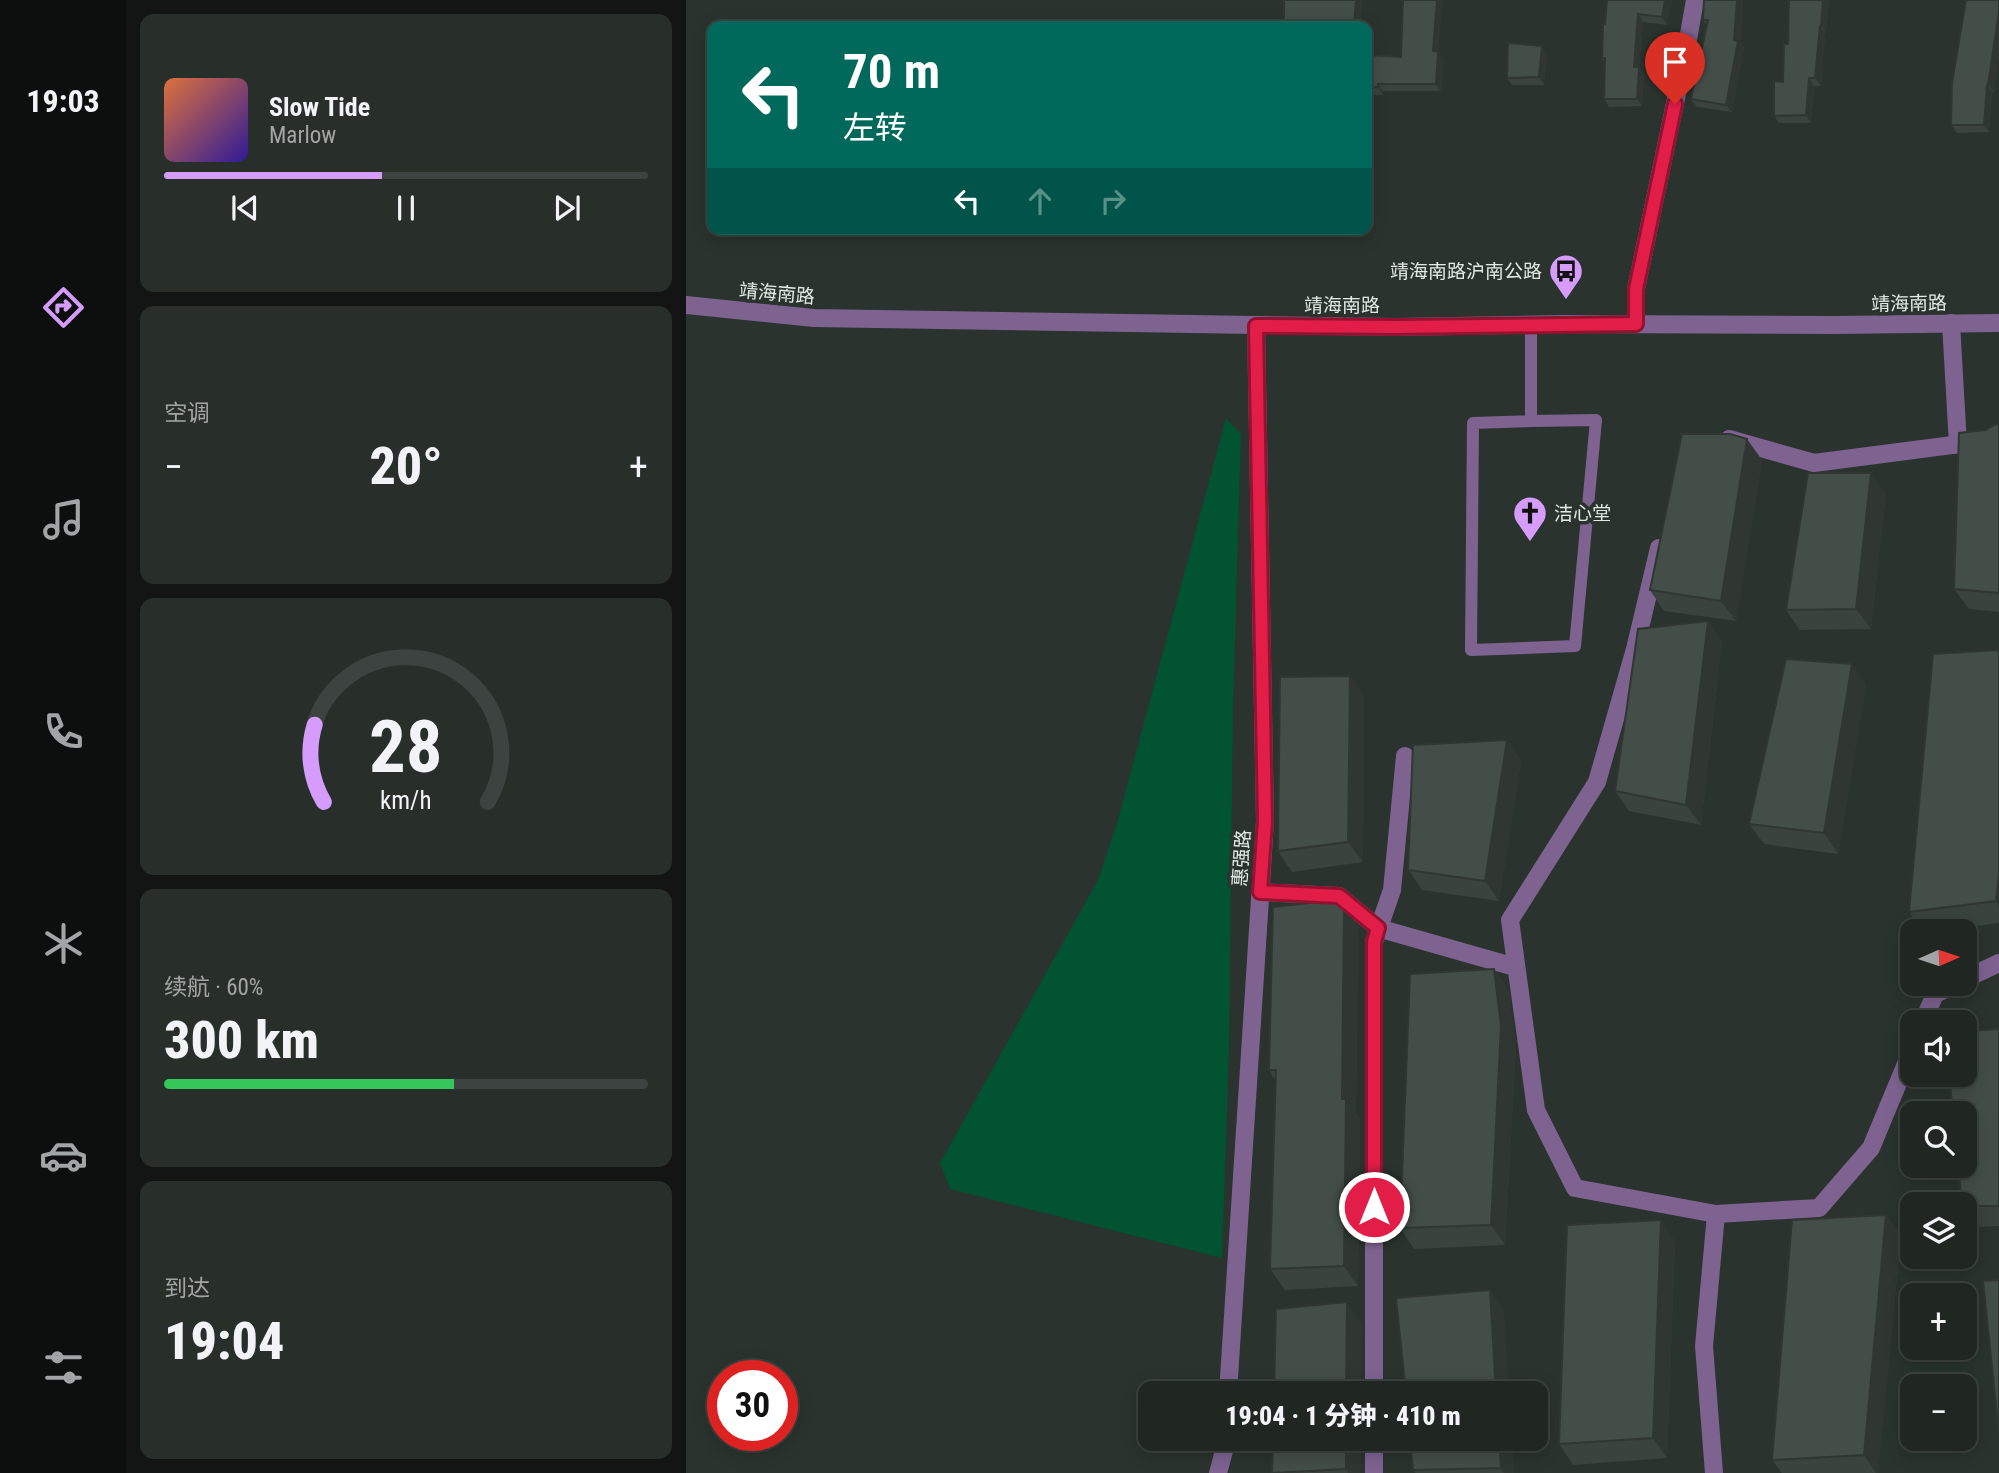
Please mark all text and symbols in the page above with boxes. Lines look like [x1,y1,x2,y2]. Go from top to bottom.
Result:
pin [1645,32,1705,104]
text: 70 m [843,43,940,100]
icon: arrive [1656,43,1694,81]
icon: left [728,49,819,140]
text: 19:03 [26,82,100,120]
text: Slow Tide [269,92,370,122]
text: 左转 [843,109,907,147]
text: Marlow [269,122,336,149]
icon: left [948,182,986,220]
icon: ahead [1021,182,1059,220]
icon: right [1094,182,1132,220]
icon: previous [226,189,264,227]
icon: pause [387,189,425,227]
icon: next [548,189,586,227]
bus stop icon: 靖海南路沪南公路 [1547,252,1585,301]
place label: 靖海南路沪南公路 [1390,260,1542,283]
street label: 靖海南路 [738,279,816,308]
icon: directions [39,283,88,332]
street label: 靖海南路 [1871,291,1947,316]
street label: 靖海南路 [1304,294,1380,317]
text: 空调 [164,400,210,427]
text: 20° [369,436,443,497]
text: − [164,445,183,489]
text: + [629,445,648,489]
church icon: 洁心堂 [1511,494,1549,543]
icon: music [39,495,88,544]
place label: 洁心堂 [1554,502,1611,525]
text: 28 [369,705,443,791]
icon: phone [39,707,88,756]
text: km/h [380,786,432,815]
street label: 惠强路 [1228,829,1255,887]
icon: climate [39,919,88,968]
north arrow [1900,919,1978,996]
map controls [1900,919,1977,1451]
text: 续航 · 60% [164,974,263,1001]
text: 300 km [164,1010,319,1071]
button: sound [1900,1010,1977,1087]
button: search [1900,1101,1977,1178]
icon: car [39,1131,88,1180]
position arrow [1337,1170,1411,1244]
button: layers [1900,1192,1977,1269]
text: 到达 [164,1275,210,1302]
button: + [1900,1283,1977,1360]
text: 19:04 [164,1311,284,1372]
icon: filters [39,1343,88,1392]
speed limit sign: 30 [707,1360,798,1451]
button: − [1900,1374,1977,1451]
text: 19:04 · 1 分钟 · 410 m [1225,1401,1461,1431]

